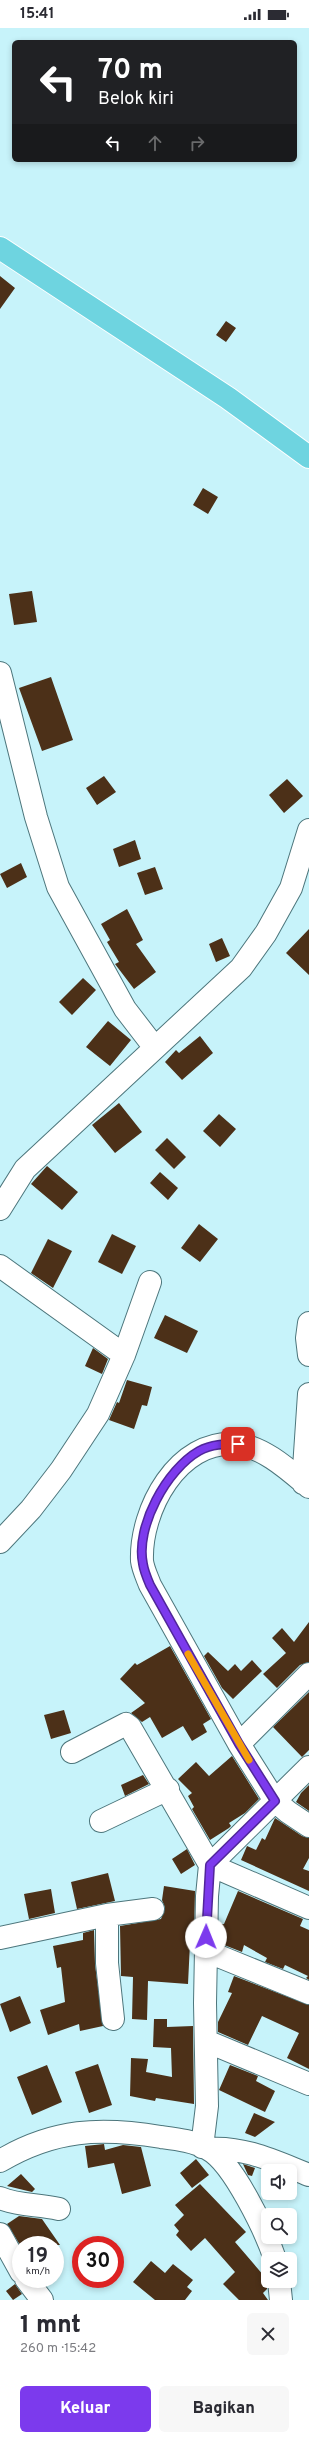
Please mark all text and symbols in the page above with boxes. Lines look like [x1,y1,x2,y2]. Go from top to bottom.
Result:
text: 15:41 [20,5,54,24]
text: 70 m [98,53,163,89]
icon: left [32,56,84,108]
text: Belok kiri [98,88,174,111]
icon: left [102,132,124,154]
icon: ahead [144,132,166,154]
icon: right [186,132,208,154]
pin [221,1427,255,1461]
icon: arrive [227,1433,249,1455]
position arrow [185,1916,227,1958]
map controls [261,2164,297,2288]
button: sound [261,2164,297,2200]
button: search [261,2208,297,2244]
speed limit sign: 30 [72,2236,124,2288]
text: 19 [28,2244,48,2270]
button: layers [261,2252,297,2288]
text: km/h [26,2265,50,2278]
text: 1 mnt [20,2311,81,2341]
button: close [247,2313,289,2355]
text: 260 m · 15:42 [20,2341,96,2357]
button: Keluar [20,2386,151,2432]
button: Bagikan [159,2386,289,2432]

